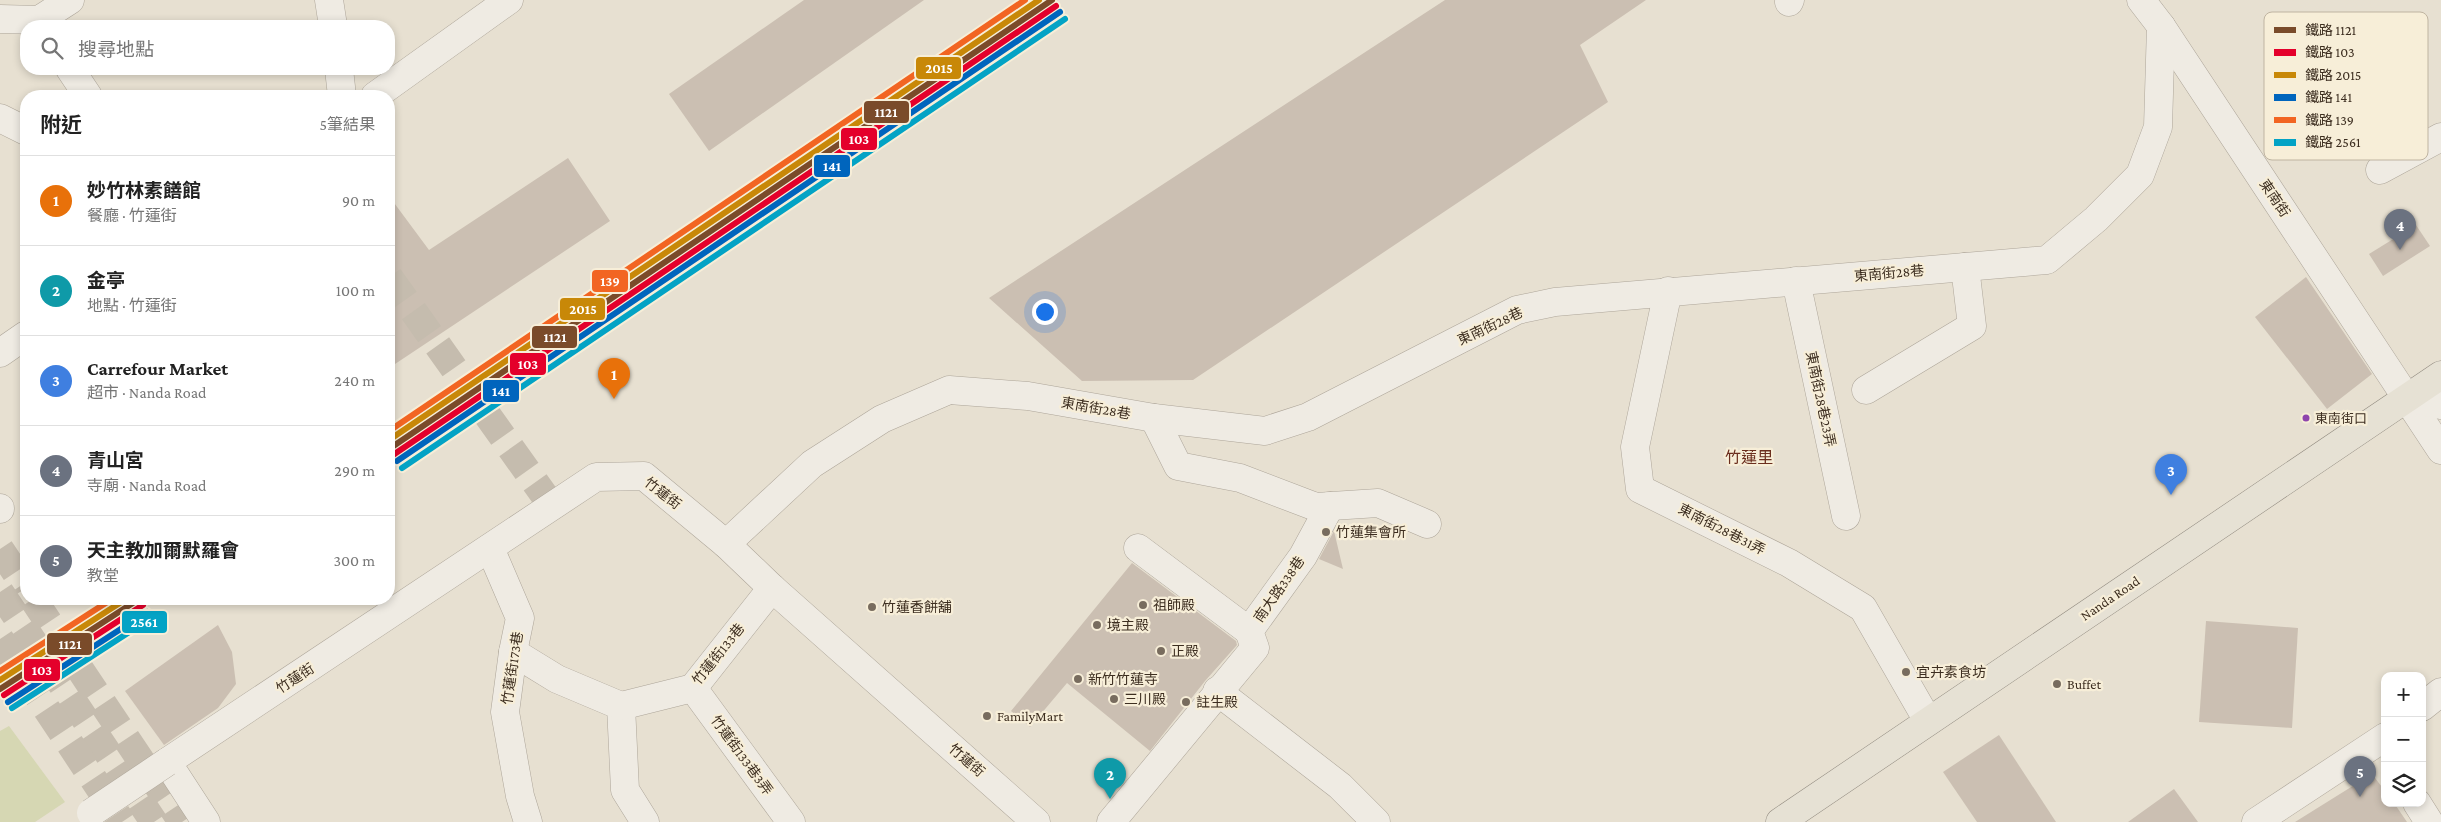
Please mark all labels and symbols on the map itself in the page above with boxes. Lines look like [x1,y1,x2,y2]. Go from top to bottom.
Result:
legend [2264,12,2428,160]
text: 鐵路 1121 [2305,22,2357,38]
text: 鐵路 103 [2305,44,2355,60]
line badge: 2015 [915,56,962,80]
text: 2015 [925,60,953,76]
text: 鐵路 2015 [2305,67,2361,83]
text: 鐵路 141 [2305,89,2352,105]
line badge: 1121 [863,100,910,124]
text: 1121 [875,104,897,120]
text: 鐵路 139 [2305,112,2354,128]
line badge: 103 [840,127,878,151]
text: 103 [849,131,869,147]
text: 鐵路 2561 [2305,134,2361,150]
line badge: 141 [813,154,851,178]
text: 141 [823,158,841,174]
street label: 東南街 [2257,176,2293,220]
pin: 4 [2384,209,2416,250]
street label: 東南街28巷 [1853,262,1925,284]
line badge: 139 [591,269,629,293]
text: 139 [600,273,620,289]
line badge: 2015 [559,297,606,321]
your location [1032,299,1058,325]
text: 2015 [569,301,597,317]
street label: 東南街28巷 [1455,304,1525,348]
line badge: 1121 [531,325,578,349]
text: 1121 [544,329,566,345]
street label: 東南街28巷23弄 [1803,350,1839,448]
line badge: 103 [509,352,547,376]
text: 103 [518,356,538,372]
pin: 1 [598,358,630,399]
line badge: 141 [482,379,520,403]
text: 141 [492,383,510,399]
street label: 東南街28巷 [1060,394,1132,422]
place label: 東南街口 [2315,411,2367,426]
marker: 東南街口 [2301,413,2311,423]
district label: 竹蓮里 [1725,449,1773,466]
pin: 3 [2155,454,2187,495]
street label: 竹蓮街 [642,474,684,512]
street label: 東南街28巷31弄 [1676,500,1768,558]
place label: 竹蓮集會所 [1336,524,1406,540]
marker: 竹蓮集會所 [1320,526,1332,538]
street label: 南大路338巷 [1250,553,1308,625]
street label: Nanda Road [2077,572,2143,624]
place label: 祖師殿 [1153,597,1195,613]
place label: 竹蓮香餅舖 [882,599,952,615]
marker: 祖師殿 [1137,599,1149,611]
marker: 竹蓮香餅舖 [866,601,878,613]
line badge: 2561 [121,610,168,634]
text: 2561 [131,614,157,630]
place label: 境主殿 [1107,617,1149,633]
marker: 境主殿 [1091,619,1103,631]
street label: 竹蓮街133巷 [689,620,747,688]
street label: 竹蓮街173巷 [498,630,526,706]
line badge: 1121 [46,632,93,656]
text: 1121 [59,636,81,652]
place label: 正殿 [1171,643,1199,659]
marker: 正殿 [1155,645,1167,657]
line badge: 103 [23,658,61,682]
street label: 竹蓮街 [273,660,317,696]
text: 103 [32,662,52,678]
place label: 宜卉素食坊 [1916,664,1986,680]
marker: 宜卉素食坊 [1900,666,1912,678]
place label: 新竹竹蓮寺 [1088,671,1158,687]
marker: 新竹竹蓮寺 [1072,673,1084,685]
place label: Buffet [2067,676,2101,692]
marker: Buffet [2051,678,2063,690]
place label: 三川殿 [1124,691,1166,707]
marker: 三川殿 [1108,693,1120,705]
place label: 註生殿 [1196,694,1238,710]
marker: 註生殿 [1180,696,1192,708]
place label: FamilyMart [997,708,1063,724]
marker: FamilyMart [981,710,993,722]
street label: 竹蓮街133巷3弄 [708,712,776,798]
street label: 竹蓮街 [946,740,988,780]
pin: 5 [2344,756,2376,797]
pin: 2 [1094,758,1126,799]

